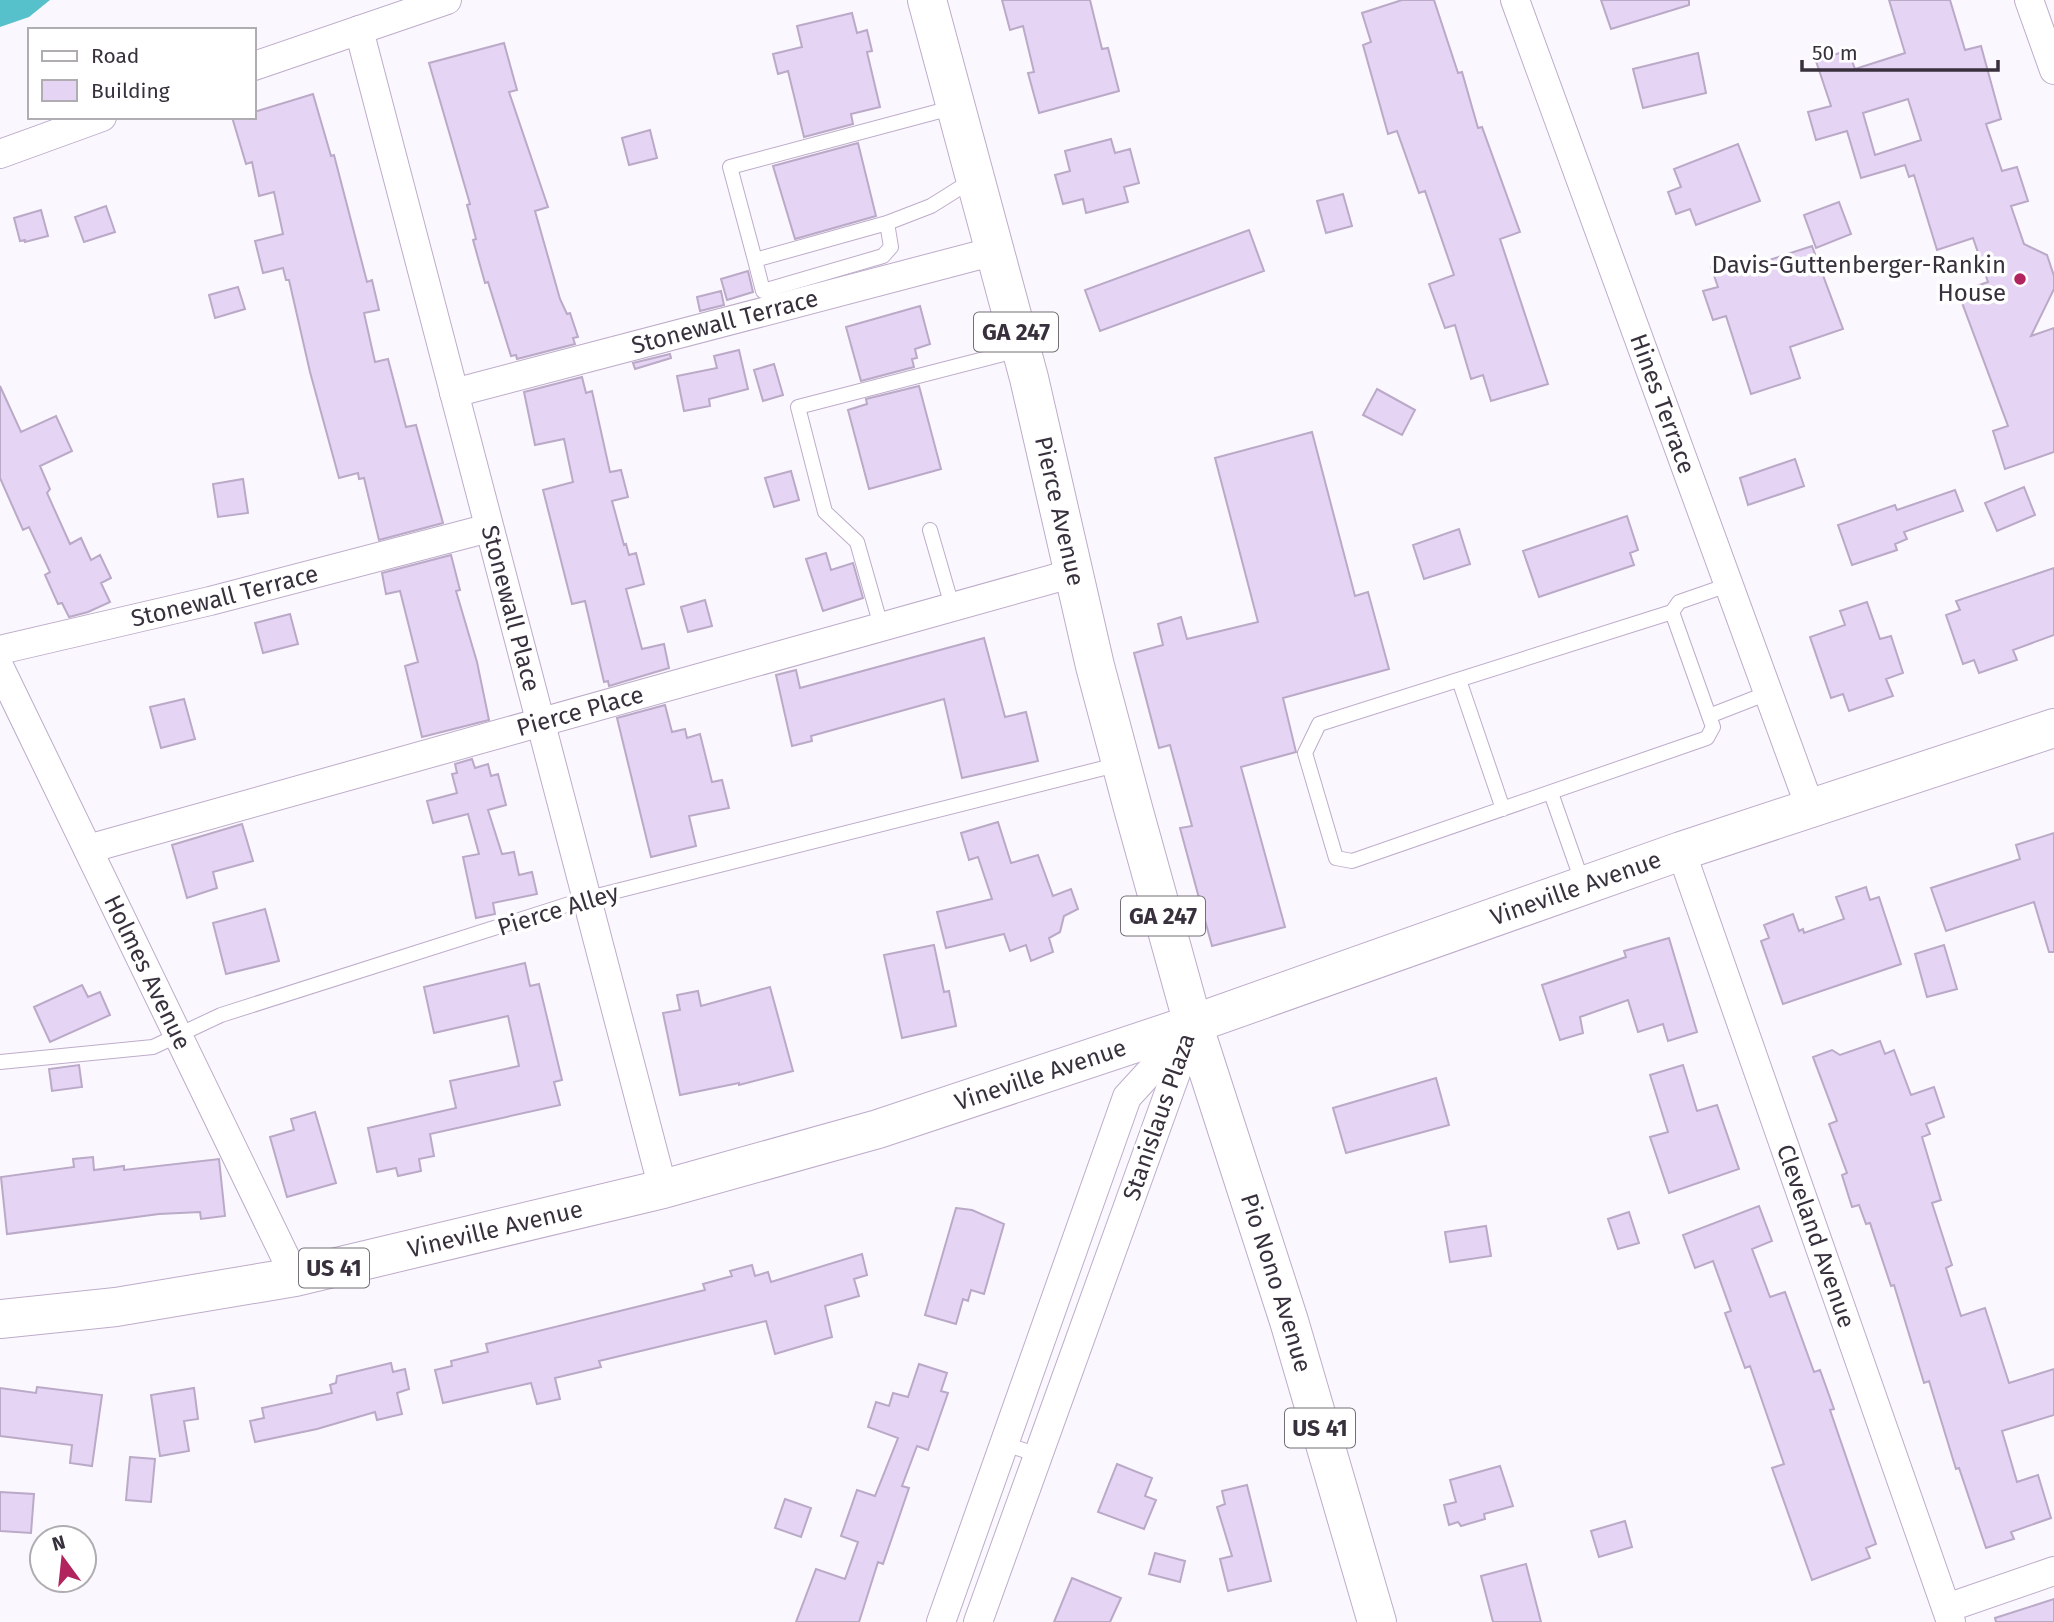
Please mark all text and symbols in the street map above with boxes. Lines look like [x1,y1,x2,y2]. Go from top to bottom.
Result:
legend [28,28,256,119]
scale bar [1802,28,1998,72]
text: 50 m [1812,40,1858,66]
text: Road [91,43,139,69]
text: Building [91,78,170,104]
place label: Davis-Guttenberger-Rankin House [1712,251,2006,307]
marker: Davis-Guttenberger-Rankin House [2012,271,2028,287]
street label: Stonewall Terrace [628,284,821,360]
road number: GA 247 [974,312,1058,352]
street label: Hines Terrace [1624,330,1701,478]
street label: Pierce Avenue [1029,434,1090,589]
street label: Stonewall Place [476,522,546,695]
street label: Stonewall Terrace [128,559,321,633]
street label: Pierce Place [513,680,647,742]
street label: Vineville Avenue [1487,845,1665,931]
street label: Pierce Alley [494,878,622,942]
street label: Holmes Avenue [98,890,197,1054]
road number: GA 247 [1121,897,1205,936]
street label: Stanislaus Plaza [1117,1030,1201,1204]
street label: Vineville Avenue [951,1033,1130,1116]
street label: Cleveland Avenue [1771,1141,1861,1332]
street label: Pio Nono Avenue [1235,1190,1317,1375]
street label: Vineville Avenue [405,1195,586,1264]
road number: US 41 [299,1248,369,1288]
road number: US 41 [1285,1408,1355,1448]
north arrow [28,1524,98,1594]
text: N [50,1530,68,1556]

